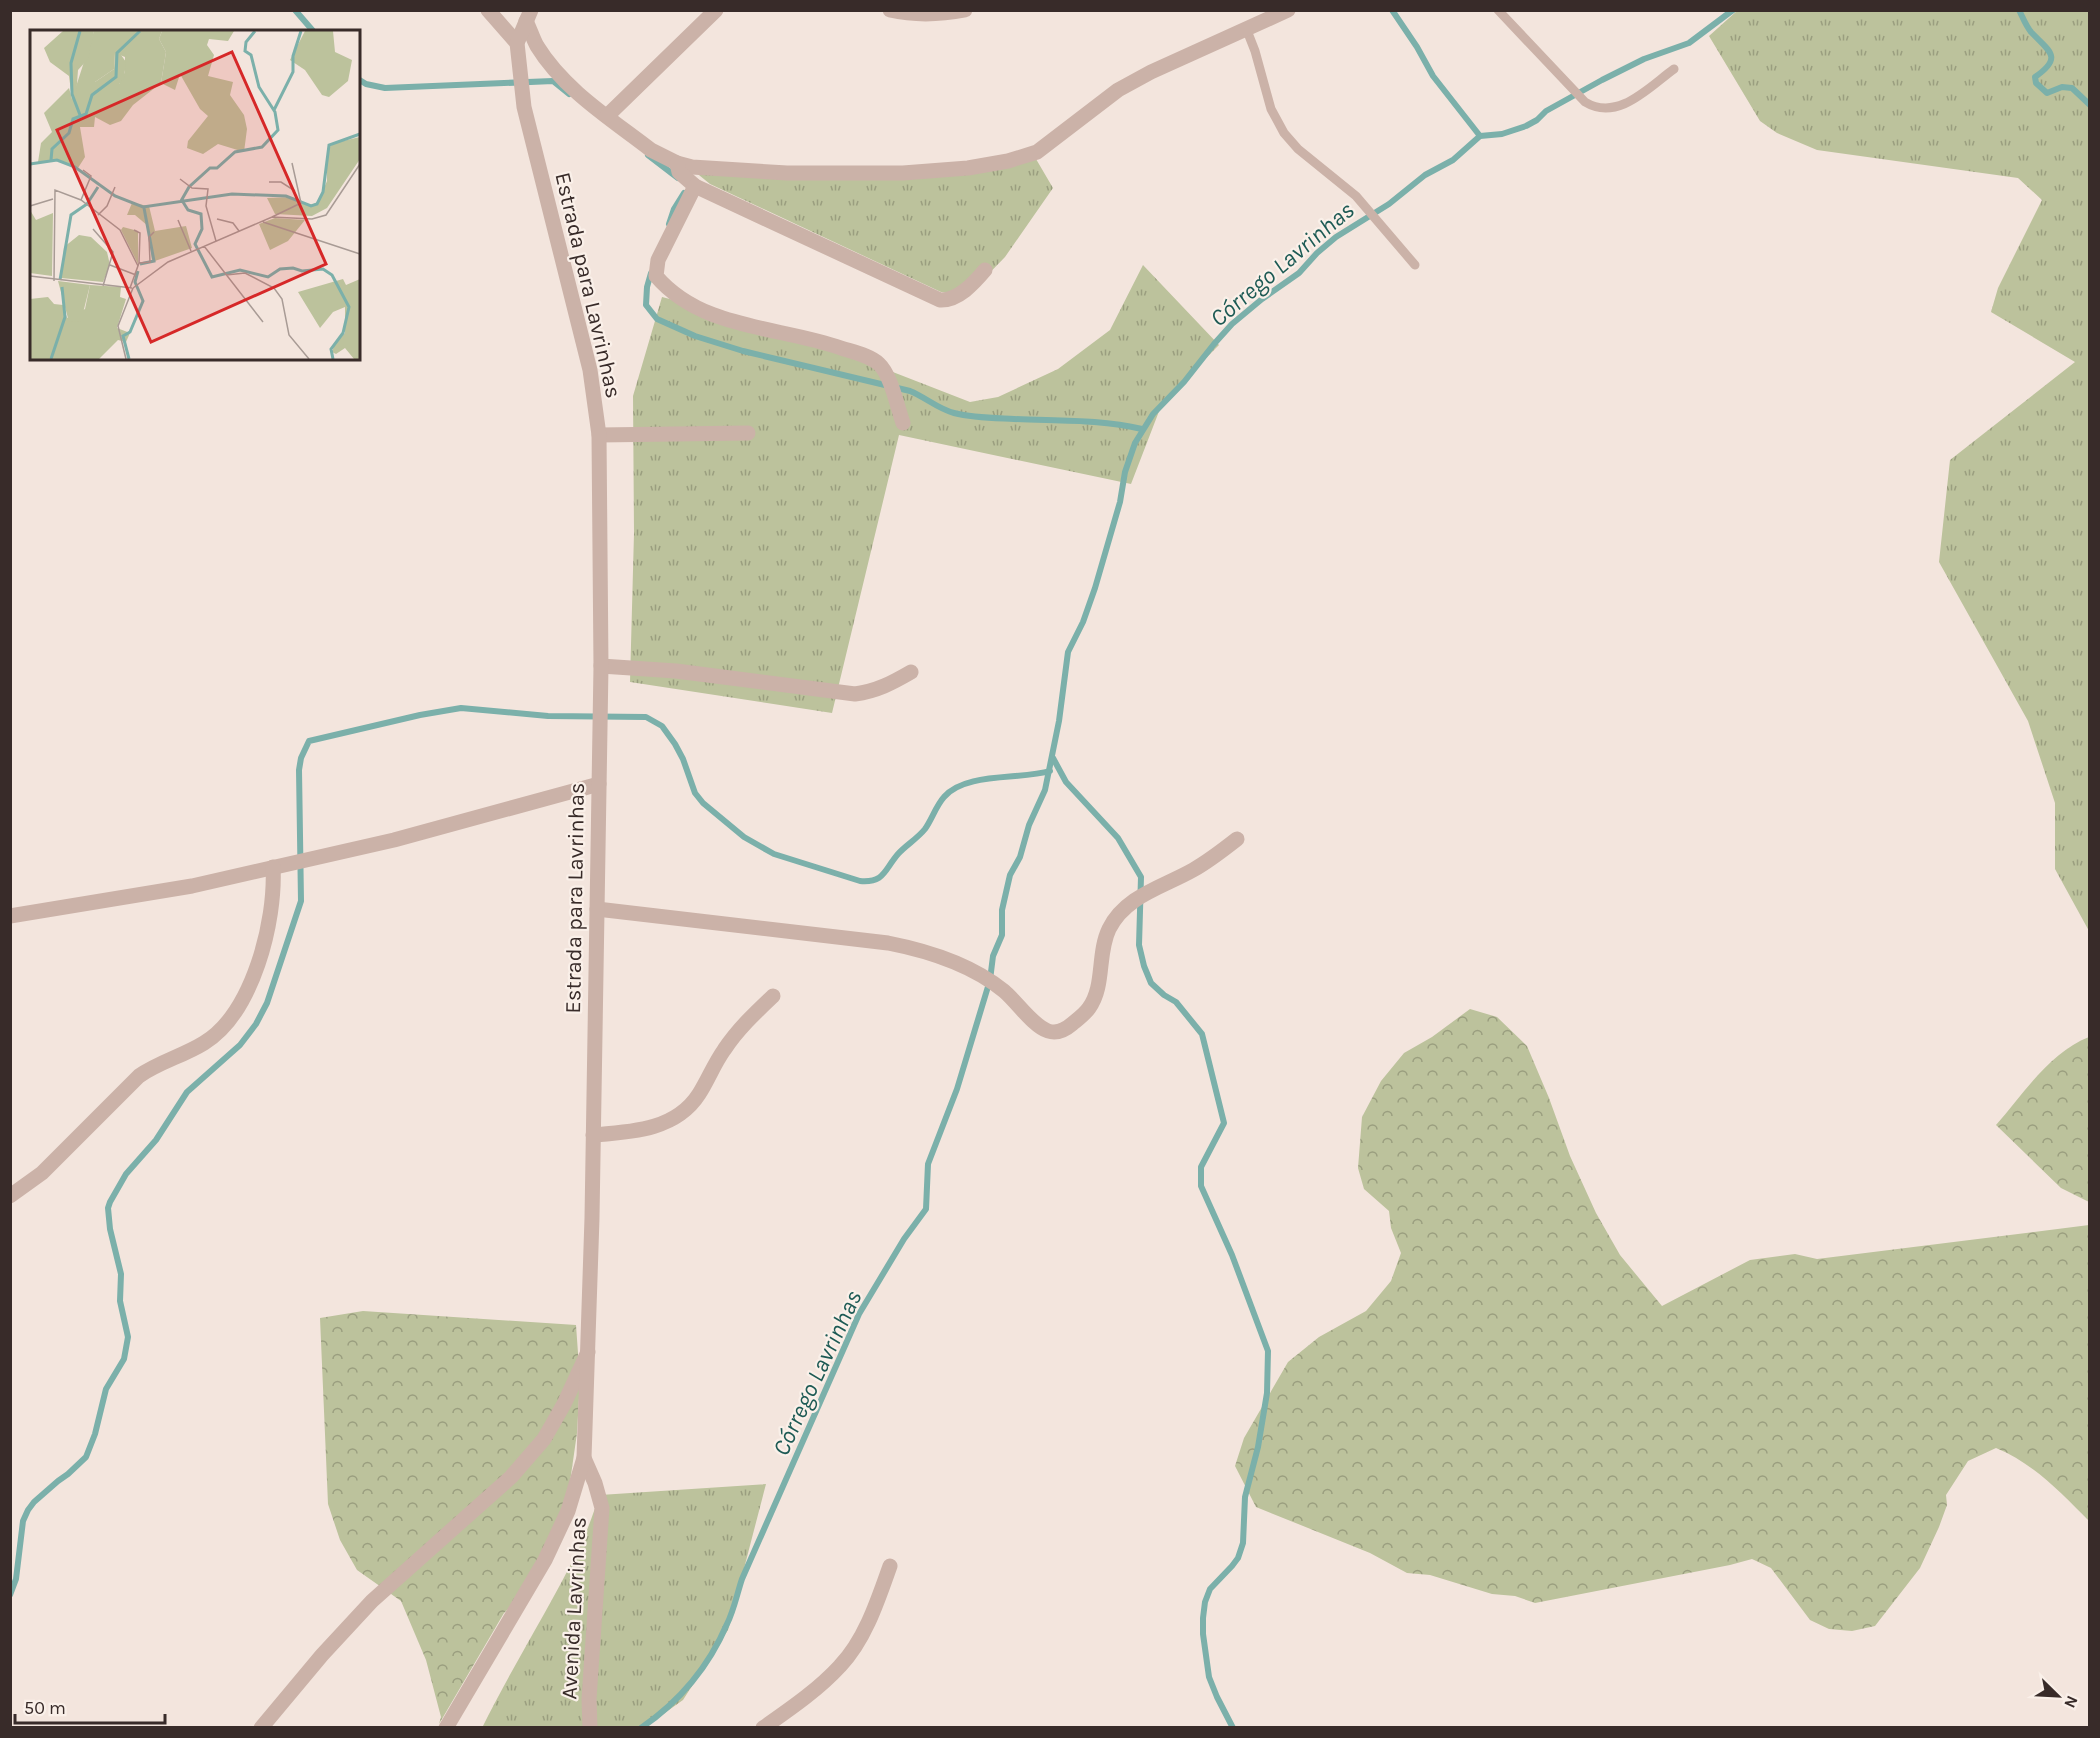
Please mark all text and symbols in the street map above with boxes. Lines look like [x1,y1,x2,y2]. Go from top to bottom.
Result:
inset map [30,30,360,360]
street label: Estrada para Lavrinhas [549,170,627,401]
water label: Córrego Lavrinhas [1204,196,1360,332]
street label: Estrada para Lavrinhas [560,782,590,1014]
water label: Córrego Lavrinhas [766,1286,868,1460]
street label: Avenida Lavrinhas [556,1516,592,1700]
north arrow [2028,1666,2088,1726]
scale bar [15,1687,165,1725]
text: N [2060,1693,2082,1711]
text: 50 m [24,1697,66,1719]

